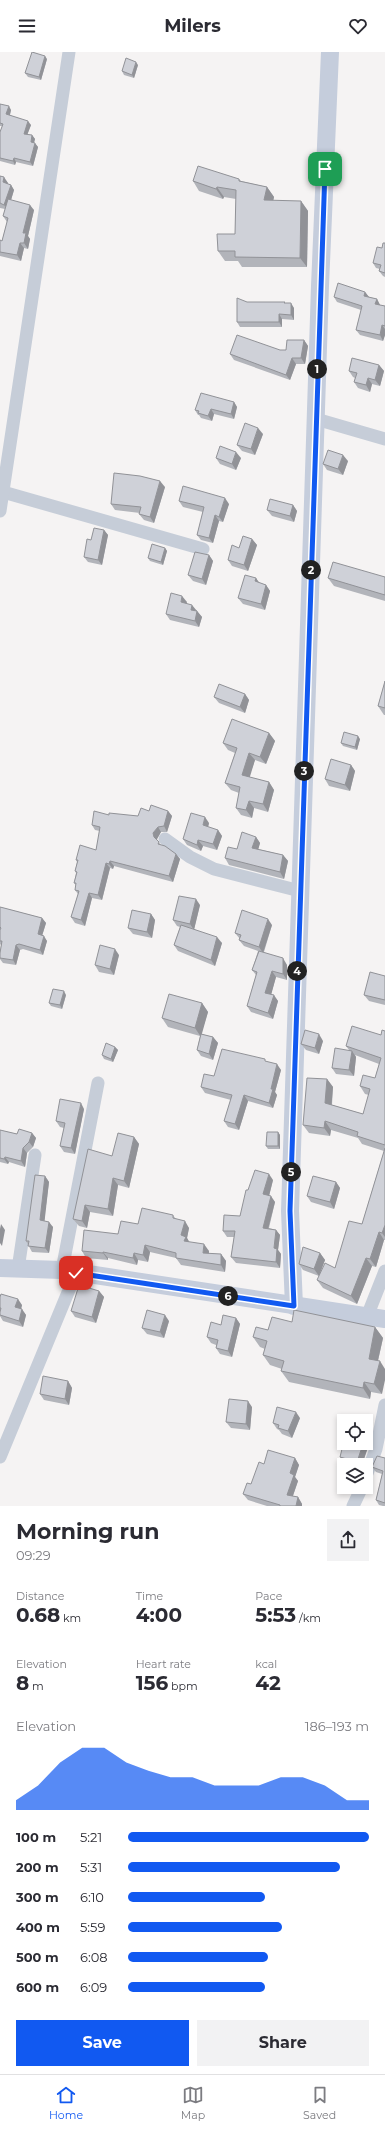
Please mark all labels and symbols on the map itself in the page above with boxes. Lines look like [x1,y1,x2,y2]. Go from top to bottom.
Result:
pin [308,152,342,186]
pin: 1 [307,359,327,379]
pin: 2 [301,560,321,580]
pin: 3 [294,761,314,781]
pin: 4 [287,961,307,981]
pin: 5 [281,1162,301,1182]
pin [59,1256,93,1290]
pin: 6 [218,1286,238,1306]

